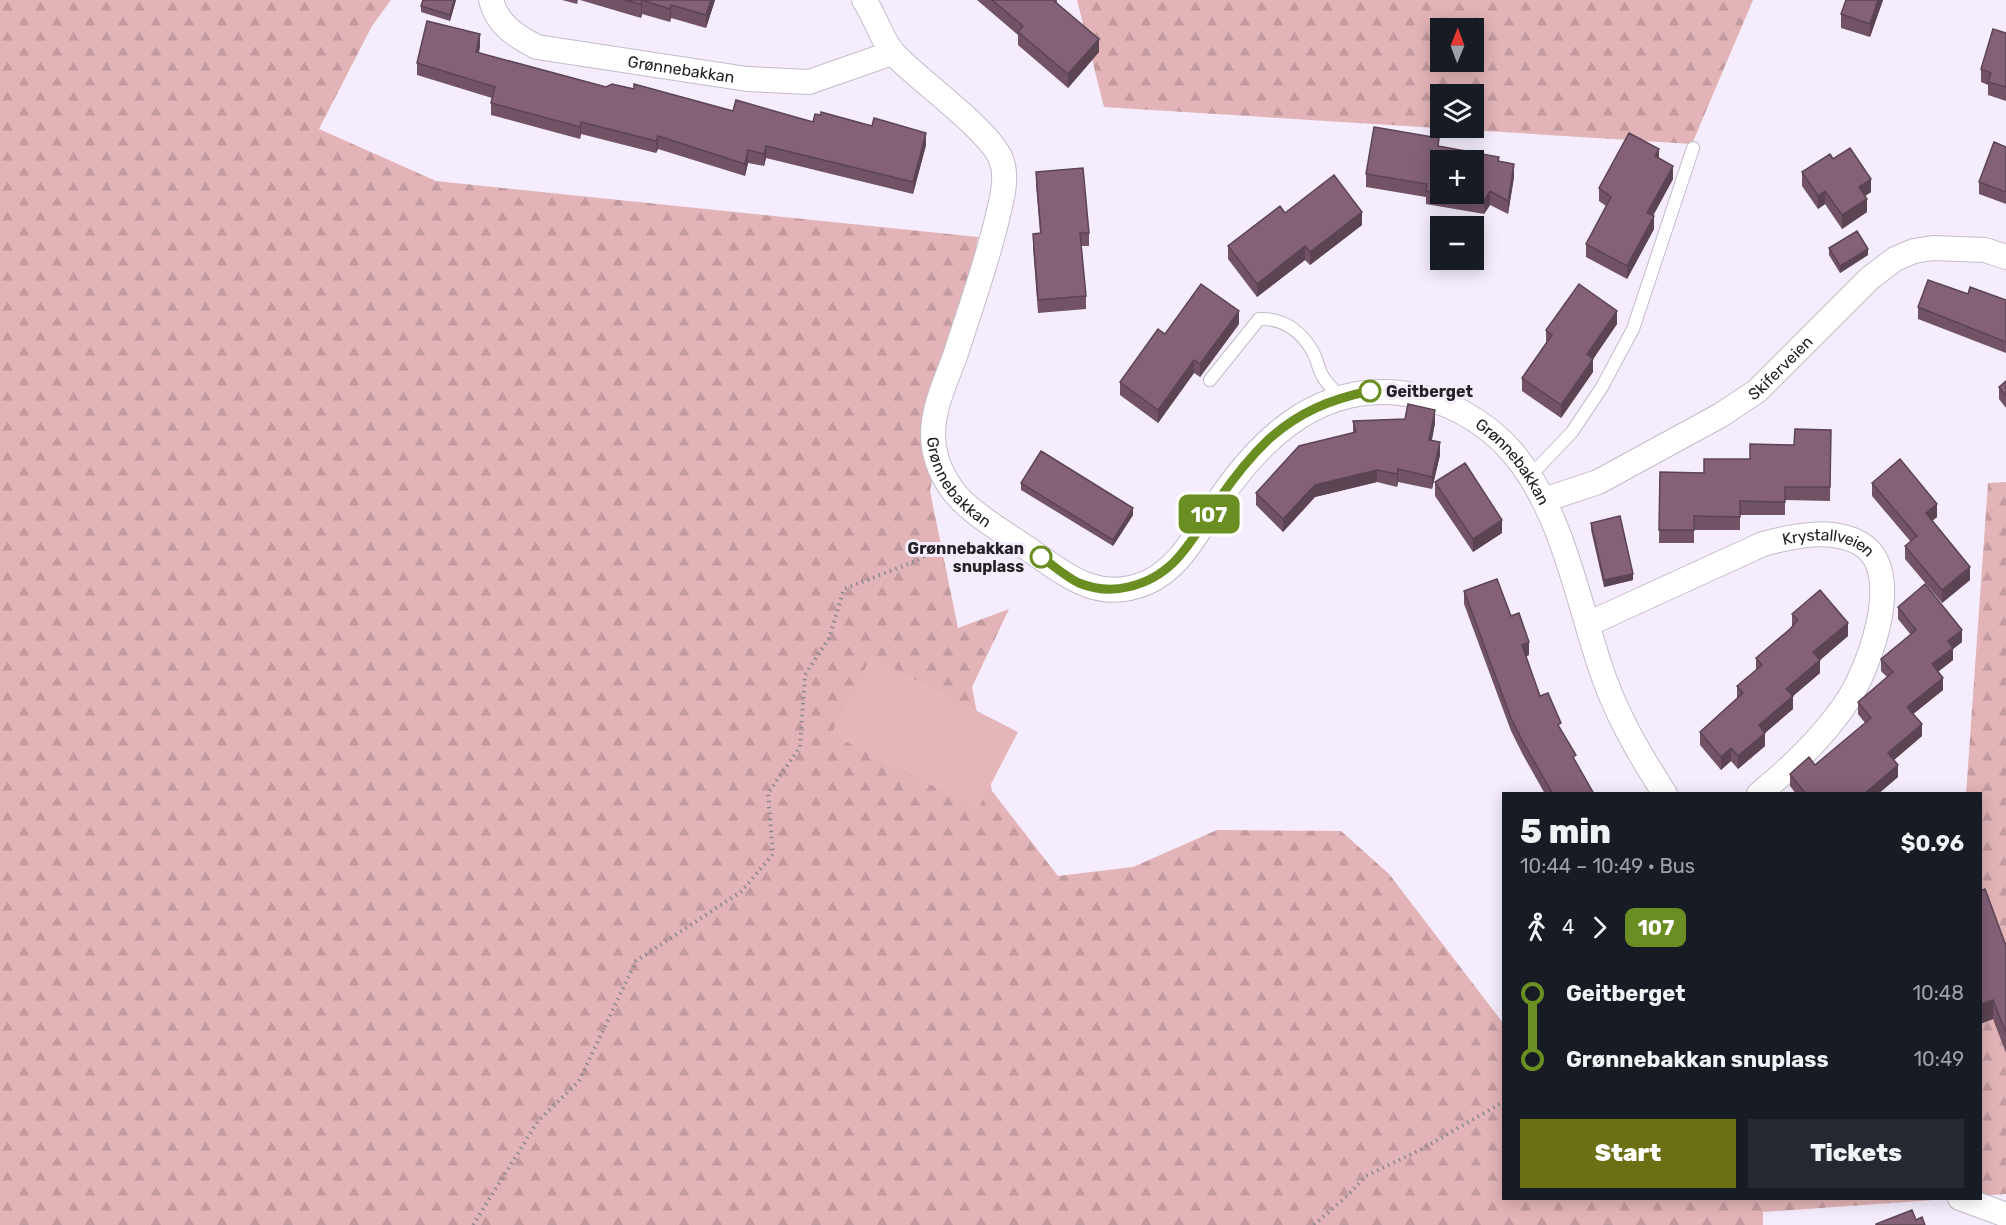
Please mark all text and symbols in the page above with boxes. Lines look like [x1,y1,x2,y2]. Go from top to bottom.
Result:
north arrow [1430,18,1484,72]
map controls [1430,18,1484,270]
street label: Grønnebakkan [627,51,736,86]
button: layers [1430,84,1484,138]
button: + [1430,150,1484,204]
button: − [1430,216,1484,270]
street label: Skiferveien [1744,332,1816,404]
marker: Geitberget [1359,380,1381,402]
place label: Geitberget [1386,382,1473,401]
street label: Grønnebakkan [1472,414,1554,508]
street label: Grønnebakkan [923,436,995,531]
line badge: 107 [1174,494,1244,534]
text: 107 [1191,502,1227,527]
street label: Krystallveien [1780,525,1879,560]
place label: Grønnebakkan snuplass [908,539,1024,576]
marker: Grønnebakkan snuplass [1030,546,1052,568]
text: 5 min [1520,812,1611,851]
text: $0.96 [1901,830,1964,857]
text: 10:44 – 10:49 · Bus [1520,854,1695,878]
icon: walk [1520,911,1553,944]
icon: forward [1583,911,1616,944]
text: 4 [1562,915,1574,939]
text: 107 [1637,915,1674,940]
text: Geitberget [1566,980,1686,1007]
text: 10:48 [1912,981,1964,1005]
text: Grønnebakkan snuplass [1566,1046,1829,1073]
text: 10:49 [1914,1047,1964,1071]
button: Start [1520,1119,1736,1188]
button: Tickets [1748,1119,1964,1188]

